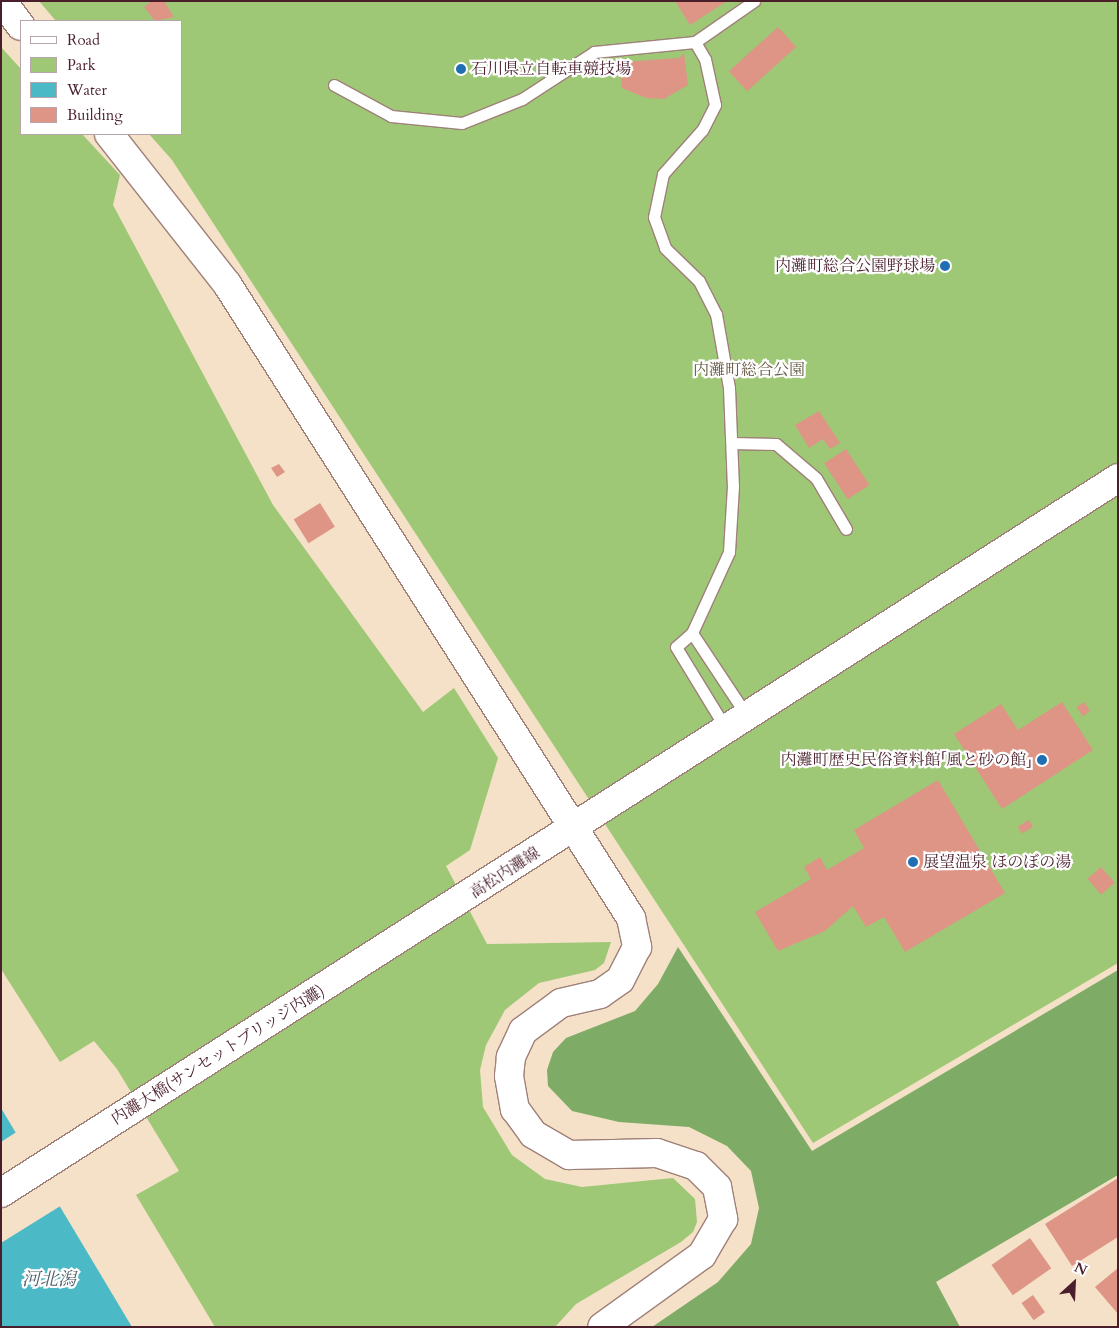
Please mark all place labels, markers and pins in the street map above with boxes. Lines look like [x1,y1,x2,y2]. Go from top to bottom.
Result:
place label: 石川県立自転車競技場 [471,59,631,79]
marker: 石川県立自転車競技場 [455,63,467,75]
place label: 内灘町総合公園野球場 [775,256,935,276]
marker: 内灘町総合公園野球場 [939,260,951,272]
place label: 内灘町歴史民俗資料館「風と砂の館」 [780,750,1032,770]
marker: 内灘町歴史民俗資料館「風と砂の館」 [1036,754,1048,766]
place label: 展望温泉 ほのぼの湯 [923,852,1071,872]
marker: 展望温泉 ほのぼの湯 [907,856,919,868]

